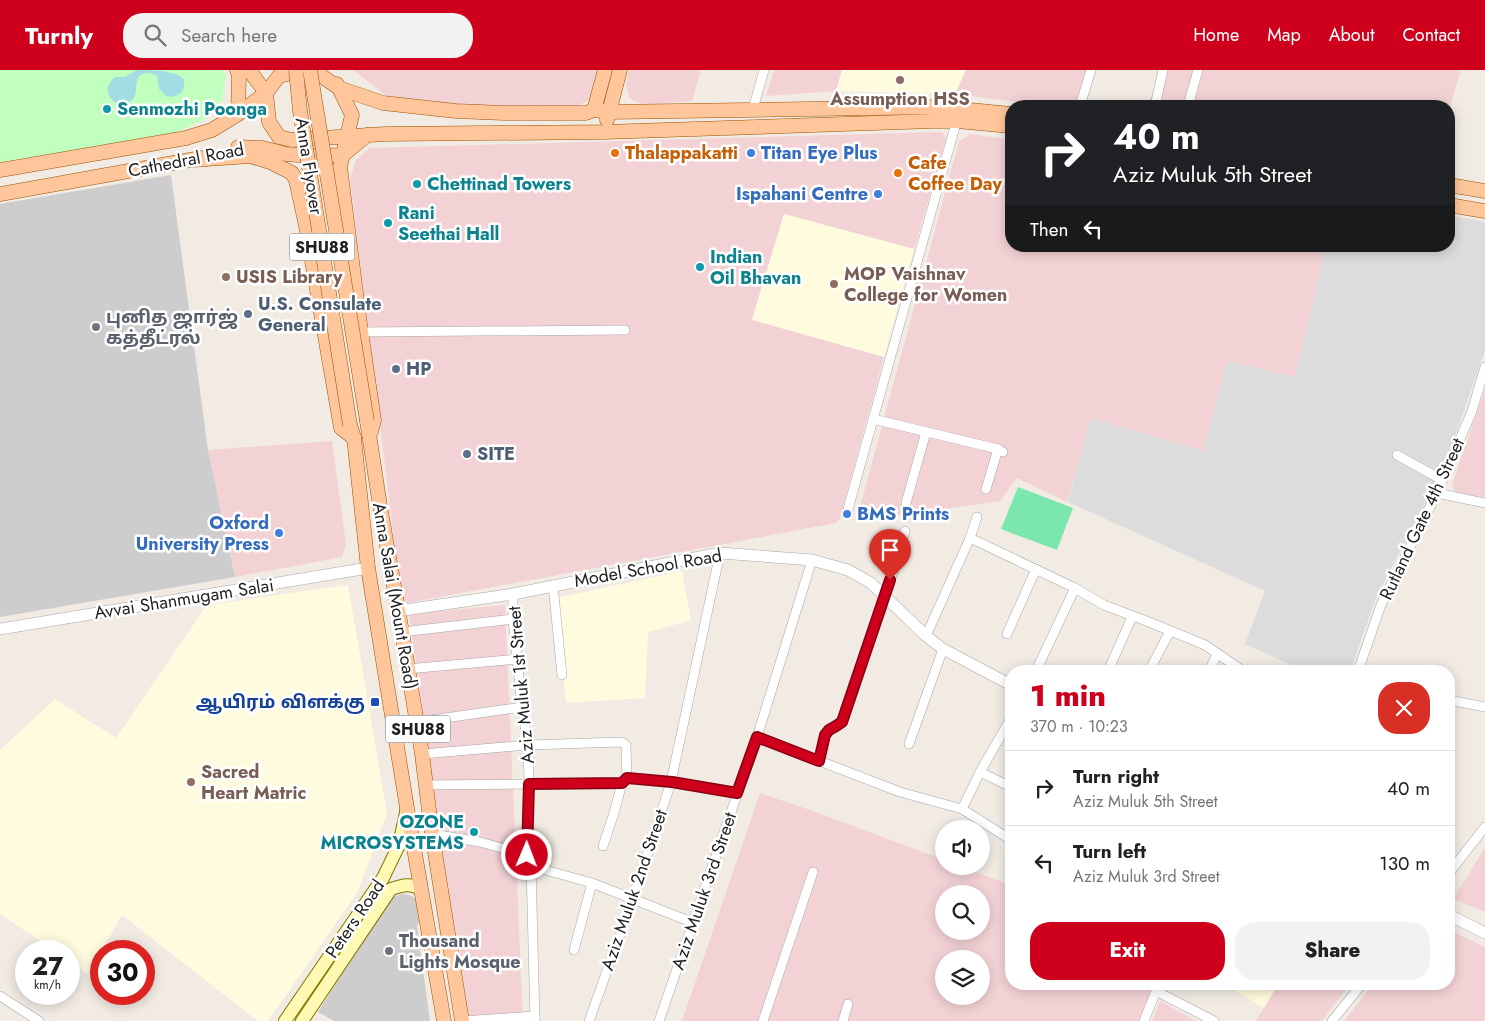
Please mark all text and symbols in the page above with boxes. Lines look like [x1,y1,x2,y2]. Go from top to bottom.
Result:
search box [123,13,473,58]
text: Turnly [25,18,93,53]
icon: search [141,21,169,49]
text: Search here [181,22,277,49]
text: Home [1193,22,1239,48]
text: Map [1267,22,1301,48]
text: About [1329,22,1374,48]
text: Contact [1402,22,1460,48]
marker: Assumption HSS [894,74,906,86]
place label: Assumption HSS [829,86,970,112]
place label: Senmozhi Poonga [117,96,267,122]
marker: Senmozhi Poonga [101,103,113,115]
text: 40 m [1113,112,1200,162]
street label: Anna Flyover [288,115,330,217]
icon: right [1030,120,1095,185]
street label: Cathedral Road [126,136,246,184]
place label: Thalappakatti [625,140,738,166]
place label: Titan Eye Plus [761,140,878,166]
marker: Thalappakatti [609,147,621,159]
marker: Titan Eye Plus [745,147,757,159]
place label: Cafe Coffee Day [908,150,1002,197]
text: Aziz Muluk 5th Street [1113,158,1312,190]
marker: Cafe Coffee Day [892,167,904,179]
place label: Chettinad Towers [427,171,571,197]
marker: Chettinad Towers [411,178,423,190]
place label: Ispahani Centre [736,181,868,207]
marker: Ispahani Centre [872,188,884,200]
place label: Rani Seethai Hall [398,200,499,247]
icon: left [1079,215,1107,243]
text: Then [1030,216,1069,243]
marker: Rani Seethai Hall [382,217,394,229]
road number: SHU88 [290,233,354,260]
place label: Indian Oil Bhavan [710,244,801,291]
marker: Indian Oil Bhavan [694,261,706,273]
place label: MOP Vaishnav College for Women [844,261,1007,308]
place label: USIS Library [236,264,343,290]
marker: USIS Library [220,271,232,283]
marker: MOP Vaishnav College for Women [828,278,840,290]
place label: U.S. Consulate General [258,291,382,338]
place label: புனித ஜார்ஜ் கத்தீட்ரல் [106,304,238,351]
marker: U.S. Consulate General [242,308,254,320]
marker: புனித ஜார்ஜ் கத்தீட்ரல் [90,321,102,333]
place label: HP [406,356,431,382]
marker: HP [390,363,402,375]
street label: Rutland Gate 4th Street [1373,433,1471,604]
place label: SITE [477,441,515,467]
marker: SITE [461,448,473,460]
street label: Anna Salai (Mount Road) [366,501,424,691]
place label: BMS Prints [857,501,949,527]
marker: BMS Prints [841,508,853,520]
place label: Oxford University Press [136,510,269,557]
marker: Oxford University Press [273,527,285,539]
pin [869,529,911,580]
icon: arrive [876,536,904,564]
street label: Model School Road [572,542,724,594]
street label: Avvai Shanmugam Salai [92,572,276,626]
street label: Aziz Muluk 1st Street [501,604,541,765]
text: 1 min [1030,674,1106,717]
button: close [1378,682,1430,734]
place label: ஆயிரம் விளக்கு [196,689,365,715]
marker: ஆயிரம் விளக்கு [369,696,381,708]
text: 370 m · 10:23 [1030,715,1128,738]
road number: SHU88 [386,716,450,742]
place label: Sacred Heart Matric [201,759,306,806]
text: Turn right [1073,763,1159,790]
icon: right [1030,774,1058,802]
text: 40 m [1387,775,1430,802]
marker: Sacred Heart Matric [185,776,197,788]
text: Aziz Muluk 5th Street [1073,790,1218,813]
street label: Aziz Muluk 2nd Street [594,805,674,974]
street label: Aziz Muluk 3rd Street [665,808,743,973]
place label: OZONE MICROSYSTEMS [321,809,464,856]
map controls [935,820,990,1005]
button: sound [935,820,990,875]
marker: OZONE MICROSYSTEMS [468,826,480,838]
position arrow [500,828,552,880]
text: Turn left [1073,838,1146,865]
icon: left [1030,849,1058,877]
text: 130 m [1379,850,1430,877]
text: Aziz Muluk 3rd Street [1073,865,1220,888]
street label: Peters Road [319,874,391,964]
button: search [935,885,990,940]
button: Exit [1030,922,1225,980]
button: Share [1235,922,1430,980]
place label: Thousand Lights Mosque [399,928,521,975]
speed limit sign: 30 [90,940,155,1005]
marker: Thousand Lights Mosque [383,945,395,957]
text: 27 [32,948,63,984]
button: layers [935,950,990,1005]
text: km/h [34,976,61,994]

